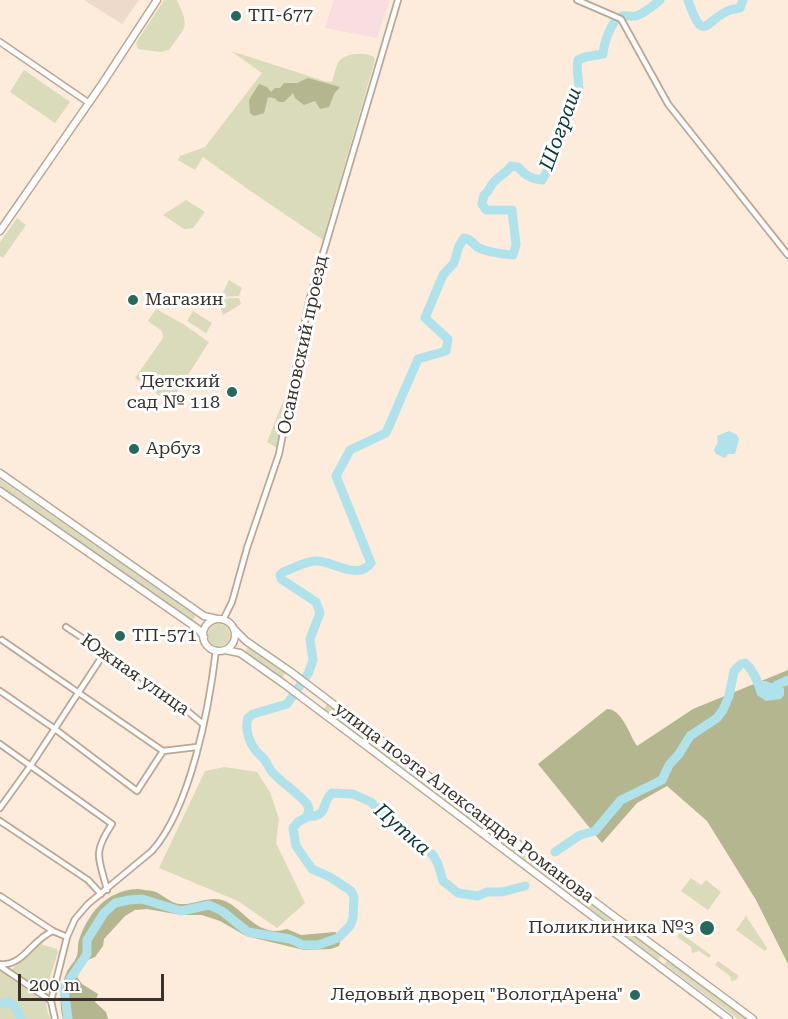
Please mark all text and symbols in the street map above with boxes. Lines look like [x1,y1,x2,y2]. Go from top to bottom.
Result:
place label: ТП-677 [248,5,313,27]
marker: ТП-677 [229,9,243,23]
water label: Шограш [535,84,587,174]
street label: Осановский проезд [273,254,333,436]
place label: Магазин [145,289,224,311]
marker: Магазин [126,293,140,307]
place label: Детский сад № 118 [127,371,220,413]
marker: Детский сад № 118 [225,385,239,399]
place label: Арбуз [146,438,201,460]
marker: Арбуз [127,442,141,456]
place label: ТП-571 [132,625,197,647]
marker: ТП-571 [113,629,127,643]
street label: Южная улица [77,630,193,720]
street label: улица поэта Александра Романова [330,698,598,908]
water label: Путка [369,799,435,861]
place label: Поликлиника №3 [528,917,694,939]
marker: Поликлиника №3 [698,919,716,937]
scale bar [21,962,166,1000]
text: 200 m [29,974,80,995]
place label: Ледовый дворец "ВологдАрена" [331,984,623,1006]
marker: Ледовый дворец "ВологдАрена" [628,988,642,1002]

